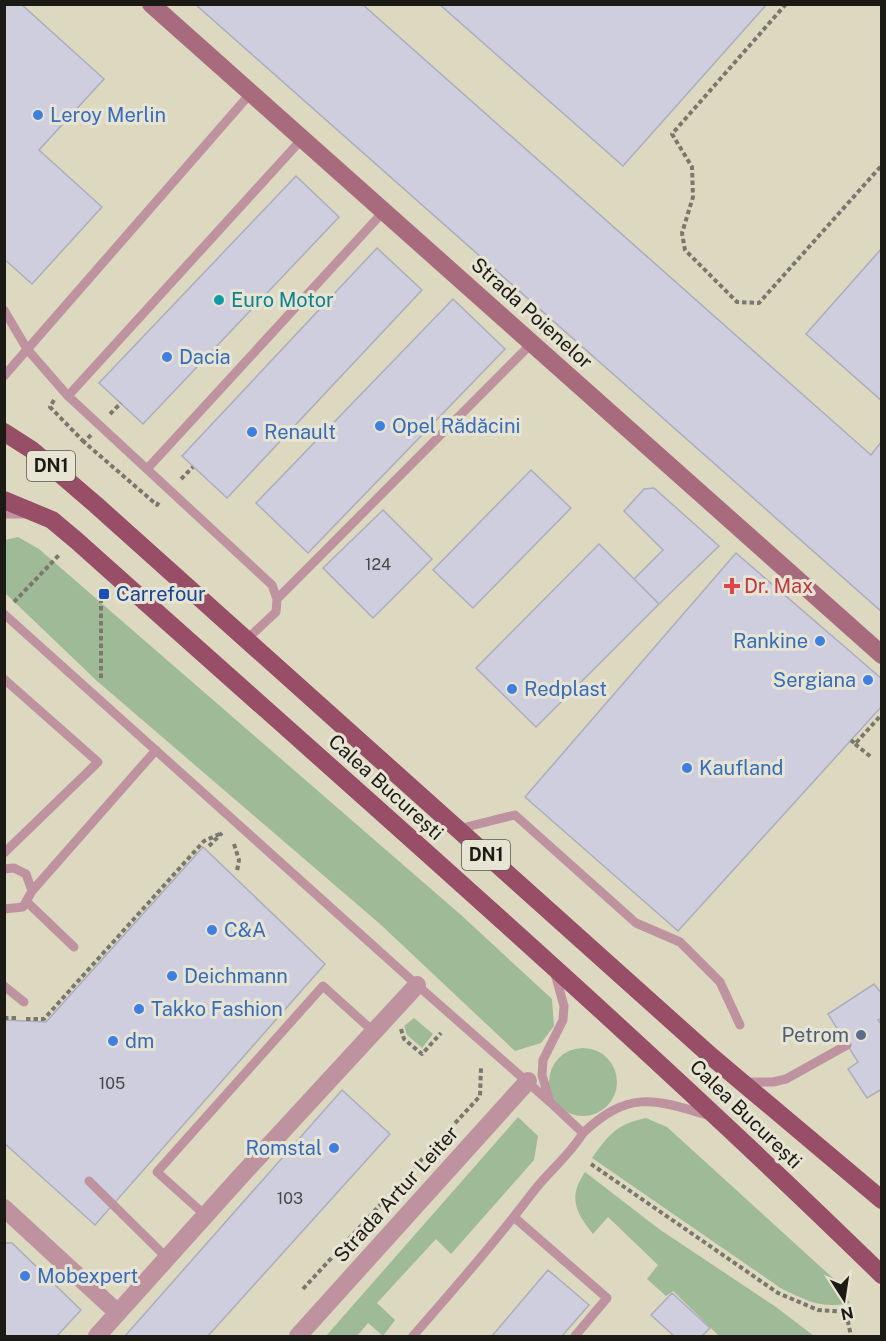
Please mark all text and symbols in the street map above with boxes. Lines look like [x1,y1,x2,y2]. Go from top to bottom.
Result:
place label: Leroy Merlin [50,103,166,127]
marker: Leroy Merlin [31,108,45,122]
street label: Strada Poienelor [466,252,598,374]
place label: Euro Motor [231,288,334,312]
marker: Euro Motor [212,293,226,307]
place label: Dacia [179,345,231,369]
marker: Dacia [160,350,174,364]
place label: Opel Rădăcini [392,414,520,438]
marker: Opel Rădăcini [373,419,387,433]
place label: Renault [264,420,336,444]
marker: Renault [245,425,259,439]
road number: DN1 [27,451,75,481]
house number: 124 [365,555,391,574]
place label: Dr. Max [744,574,813,598]
marker: Dr. Max [725,579,739,593]
place label: Carrefour [116,582,206,606]
marker: Carrefour [97,587,111,601]
place label: Rankine [733,629,808,653]
marker: Rankine [813,634,827,648]
place label: Sergiana [773,668,856,692]
marker: Sergiana [861,673,875,687]
place label: Redplast [524,677,607,701]
marker: Redplast [505,682,519,696]
street label: Calea București [324,729,448,845]
place label: Kaufland [699,756,784,780]
marker: Kaufland [680,761,694,775]
road number: DN1 [462,840,510,870]
place label: C&A [224,918,266,942]
marker: C&A [205,923,219,937]
place label: Deichmann [184,964,288,988]
marker: Deichmann [165,969,179,983]
place label: Takko Fashion [151,997,283,1021]
marker: Takko Fashion [132,1002,146,1016]
place label: Petrom [782,1023,849,1047]
marker: Petrom [854,1028,868,1042]
place label: dm [125,1029,154,1053]
marker: dm [106,1034,120,1048]
street label: Calea București [685,1054,807,1174]
house number: 105 [99,1074,125,1093]
street label: Strada Artur Leiter [329,1121,464,1267]
place label: Romstal [246,1136,322,1160]
marker: Romstal [327,1141,341,1155]
house number: 103 [277,1189,303,1208]
place label: Mobexpert [37,1264,138,1288]
marker: Mobexpert [18,1269,32,1283]
north arrow [814,1269,874,1329]
text: N [839,1303,855,1324]

